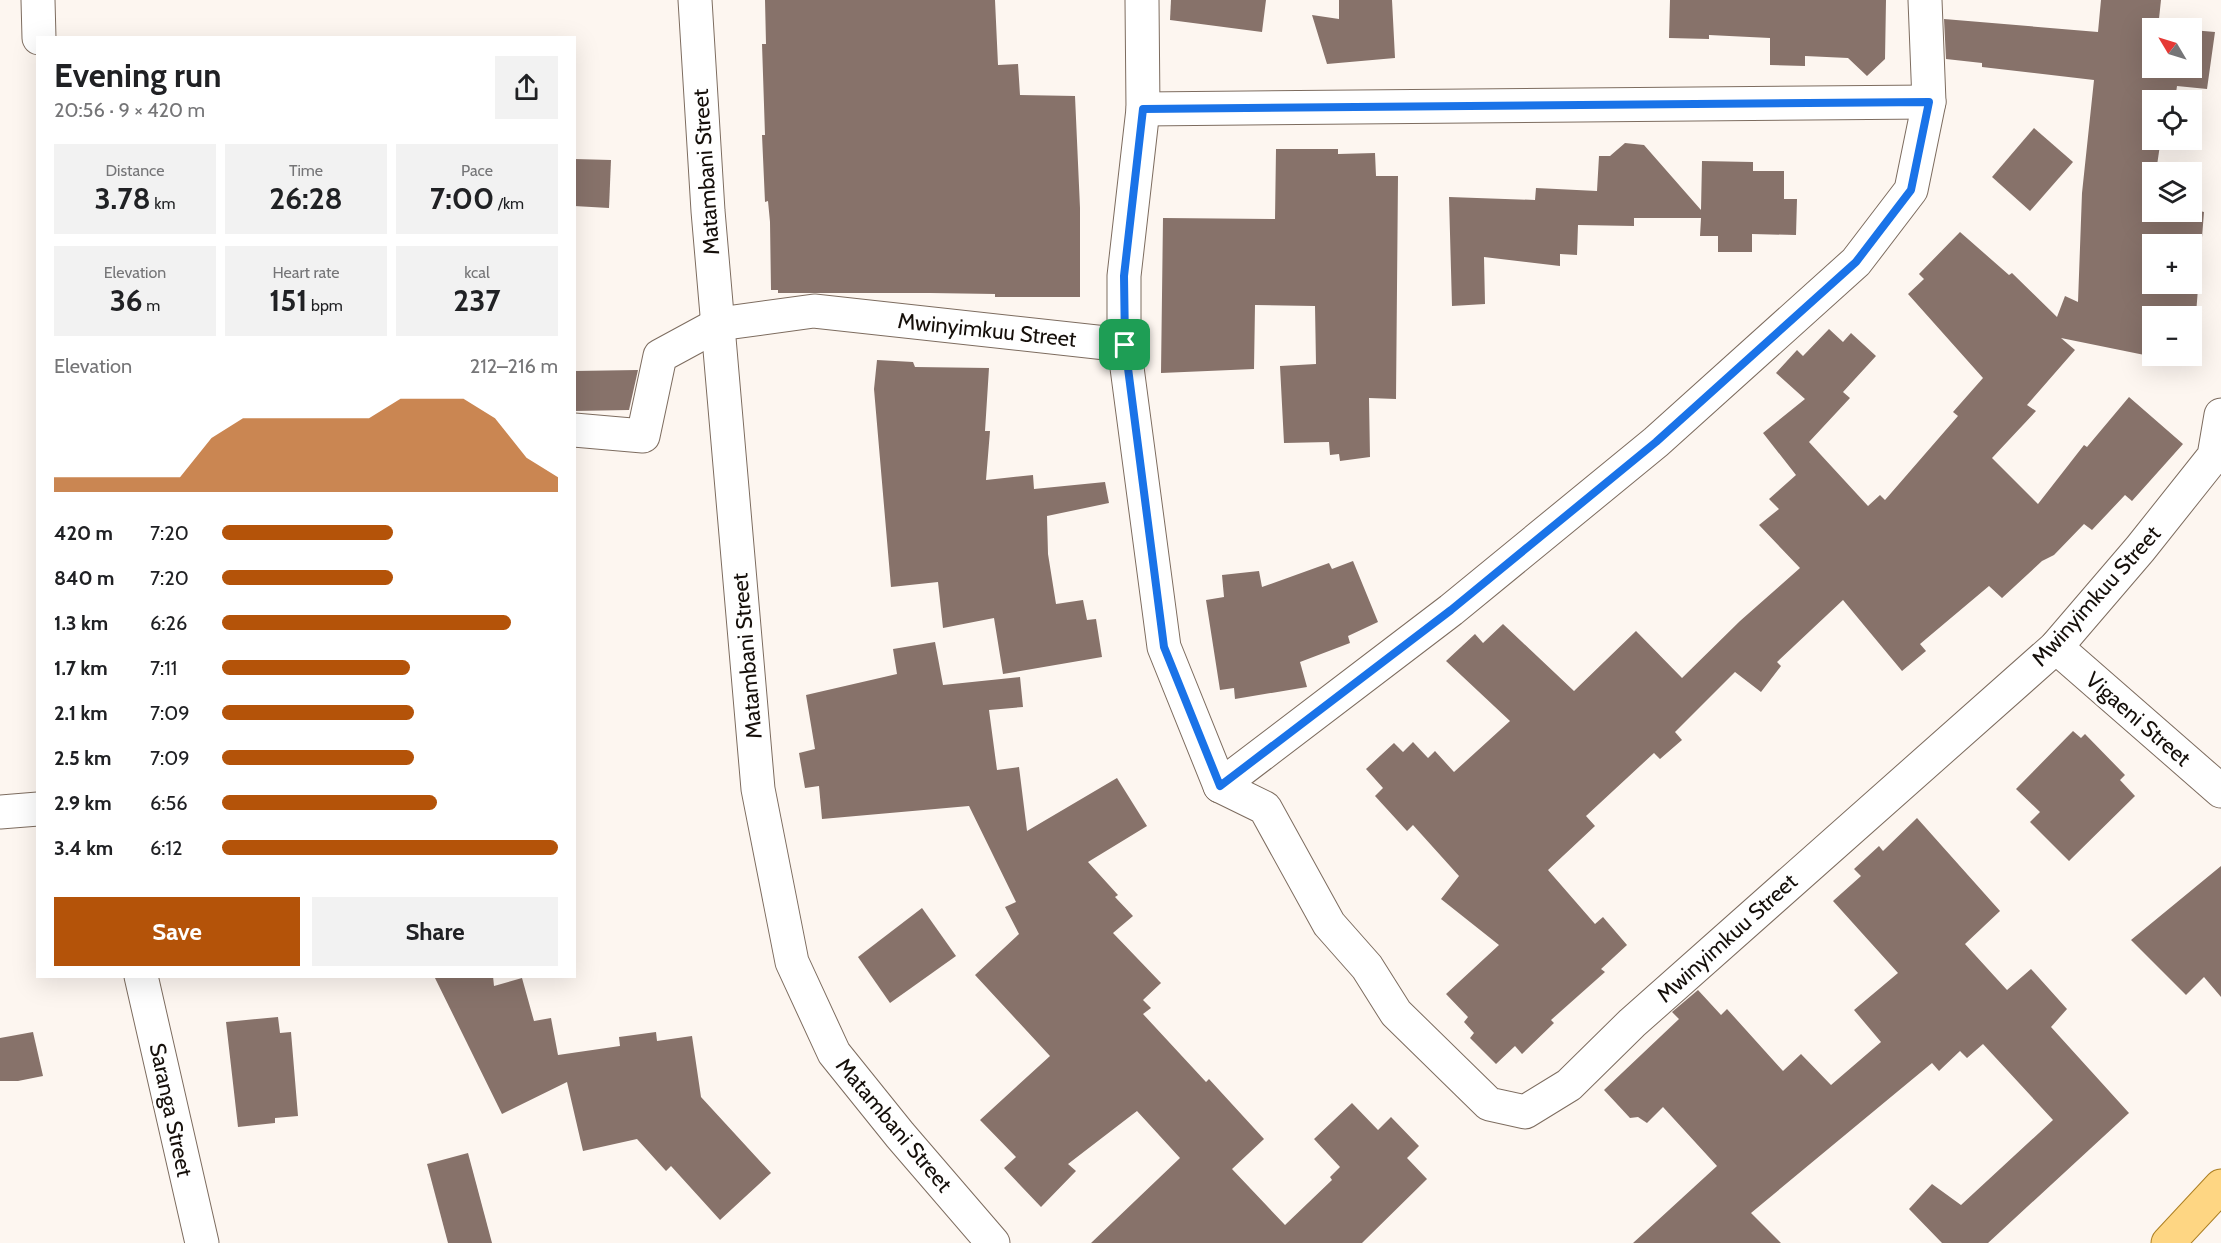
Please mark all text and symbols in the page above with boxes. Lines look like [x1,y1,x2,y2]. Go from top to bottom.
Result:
north arrow [2142,18,2202,78]
map controls [2142,18,2202,366]
text: Evening run [54,55,221,95]
button: share [495,56,558,119]
street label: Matambani Street [687,87,725,256]
button: locate [2142,90,2202,150]
text: 20:56 · 9 × 420 m [54,98,205,122]
text: Distance [106,161,164,180]
text: Time [289,161,323,180]
text: Pace [461,161,493,180]
button: layers [2142,162,2202,222]
text: 3.78 [94,180,151,217]
text: 26:28 [269,180,343,217]
text: 7:00 [430,180,494,217]
text: km [151,194,176,213]
text: /km [494,194,524,213]
button: + [2142,234,2202,294]
text: Elevation [104,263,166,282]
text: Heart rate [273,263,339,282]
text: kcal [464,263,490,282]
text: 36 [110,282,143,319]
text: 151 [269,282,307,319]
text: 237 [453,282,501,319]
text: m [143,296,160,315]
text: bpm [307,296,343,315]
button: − [2142,306,2202,366]
street label: Mwinyimkuu Street [896,307,1078,353]
pin [1099,319,1150,370]
icon: arrive [1108,328,1141,361]
text: Elevation [54,354,132,378]
text: 212–216 m [470,354,558,378]
street label: Mwinyimkuu Street [2026,520,2166,672]
text: 420 m [54,521,113,545]
text: 7:20 [150,521,189,545]
text: 840 m [54,566,115,590]
text: 7:20 [150,566,189,590]
street label: Matambani Street [726,571,768,740]
text: 1.3 km [54,611,108,635]
text: 6:26 [150,611,187,635]
text: 1.7 km [54,656,108,680]
text: 7:11 [150,656,177,680]
street label: Vigaeni Street [2080,666,2196,772]
text: 2.1 km [54,701,108,725]
text: 7:09 [150,701,190,725]
text: 2.5 km [54,746,111,770]
text: 7:09 [150,746,190,770]
text: 2.9 km [54,791,112,815]
text: 6:56 [150,791,188,815]
text: 3.4 km [54,836,113,860]
text: 6:12 [150,836,183,860]
street label: Mwinyimkuu Street [1651,868,1803,1008]
button: Save [54,897,300,966]
button: Share [312,897,558,966]
street label: Saranga Street [144,1041,198,1180]
street label: Matambani Street [830,1053,958,1198]

